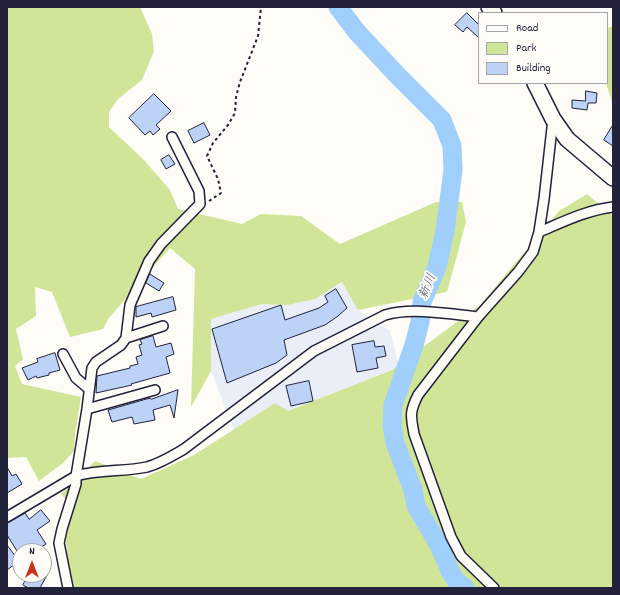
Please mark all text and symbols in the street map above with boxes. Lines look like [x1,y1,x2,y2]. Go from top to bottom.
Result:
legend [478,12,608,84]
text: Road [516,20,538,37]
text: Park [516,40,536,57]
text: Building [516,60,551,77]
water label: 新川 [417,272,441,302]
north arrow [12,543,52,583]
text: N [29,544,35,560]

